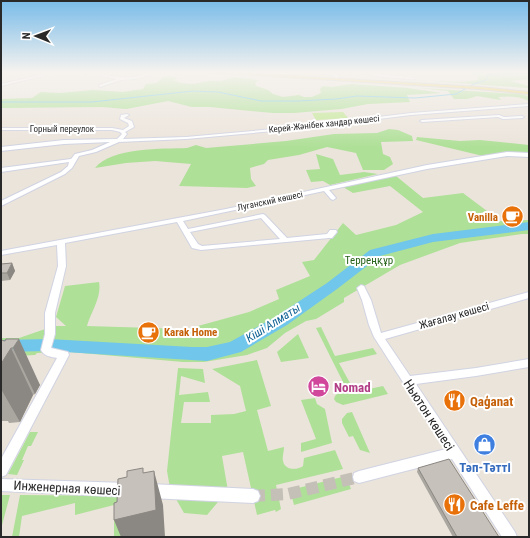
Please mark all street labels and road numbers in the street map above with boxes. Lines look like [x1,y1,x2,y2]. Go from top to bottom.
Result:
street label: Керей-Жәнібек хандар көшесі [268,113,380,135]
street label: Горный переулок [30,124,95,134]
street label: Луганский көшесі [236,189,304,213]
street label: Жағалау көшесі [417,300,491,332]
street label: Ньютон көшесі [400,377,458,453]
street label: Инженерная көшесі [13,478,121,498]

